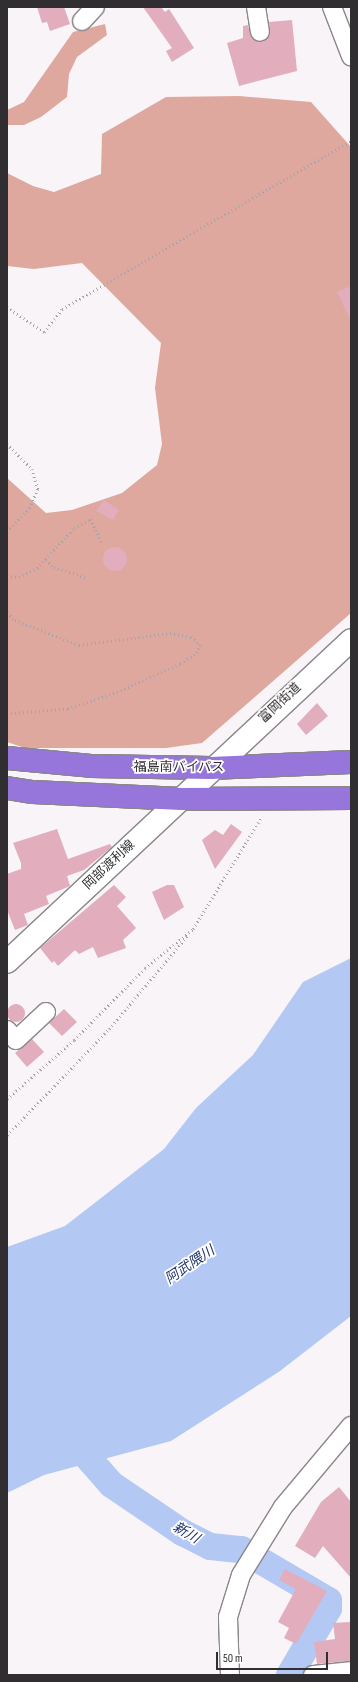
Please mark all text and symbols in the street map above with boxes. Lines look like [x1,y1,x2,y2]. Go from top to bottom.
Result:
street label: 富岡街道 [256,680,304,726]
street label: 福島南バイパス [134,759,224,775]
street label: 岡部渡利線 [80,837,138,893]
water label: 阿武隈川 [162,1242,218,1288]
water label: 新川 [170,1519,202,1547]
scale bar [218,1644,330,1670]
text: 50 m [223,1651,243,1666]

